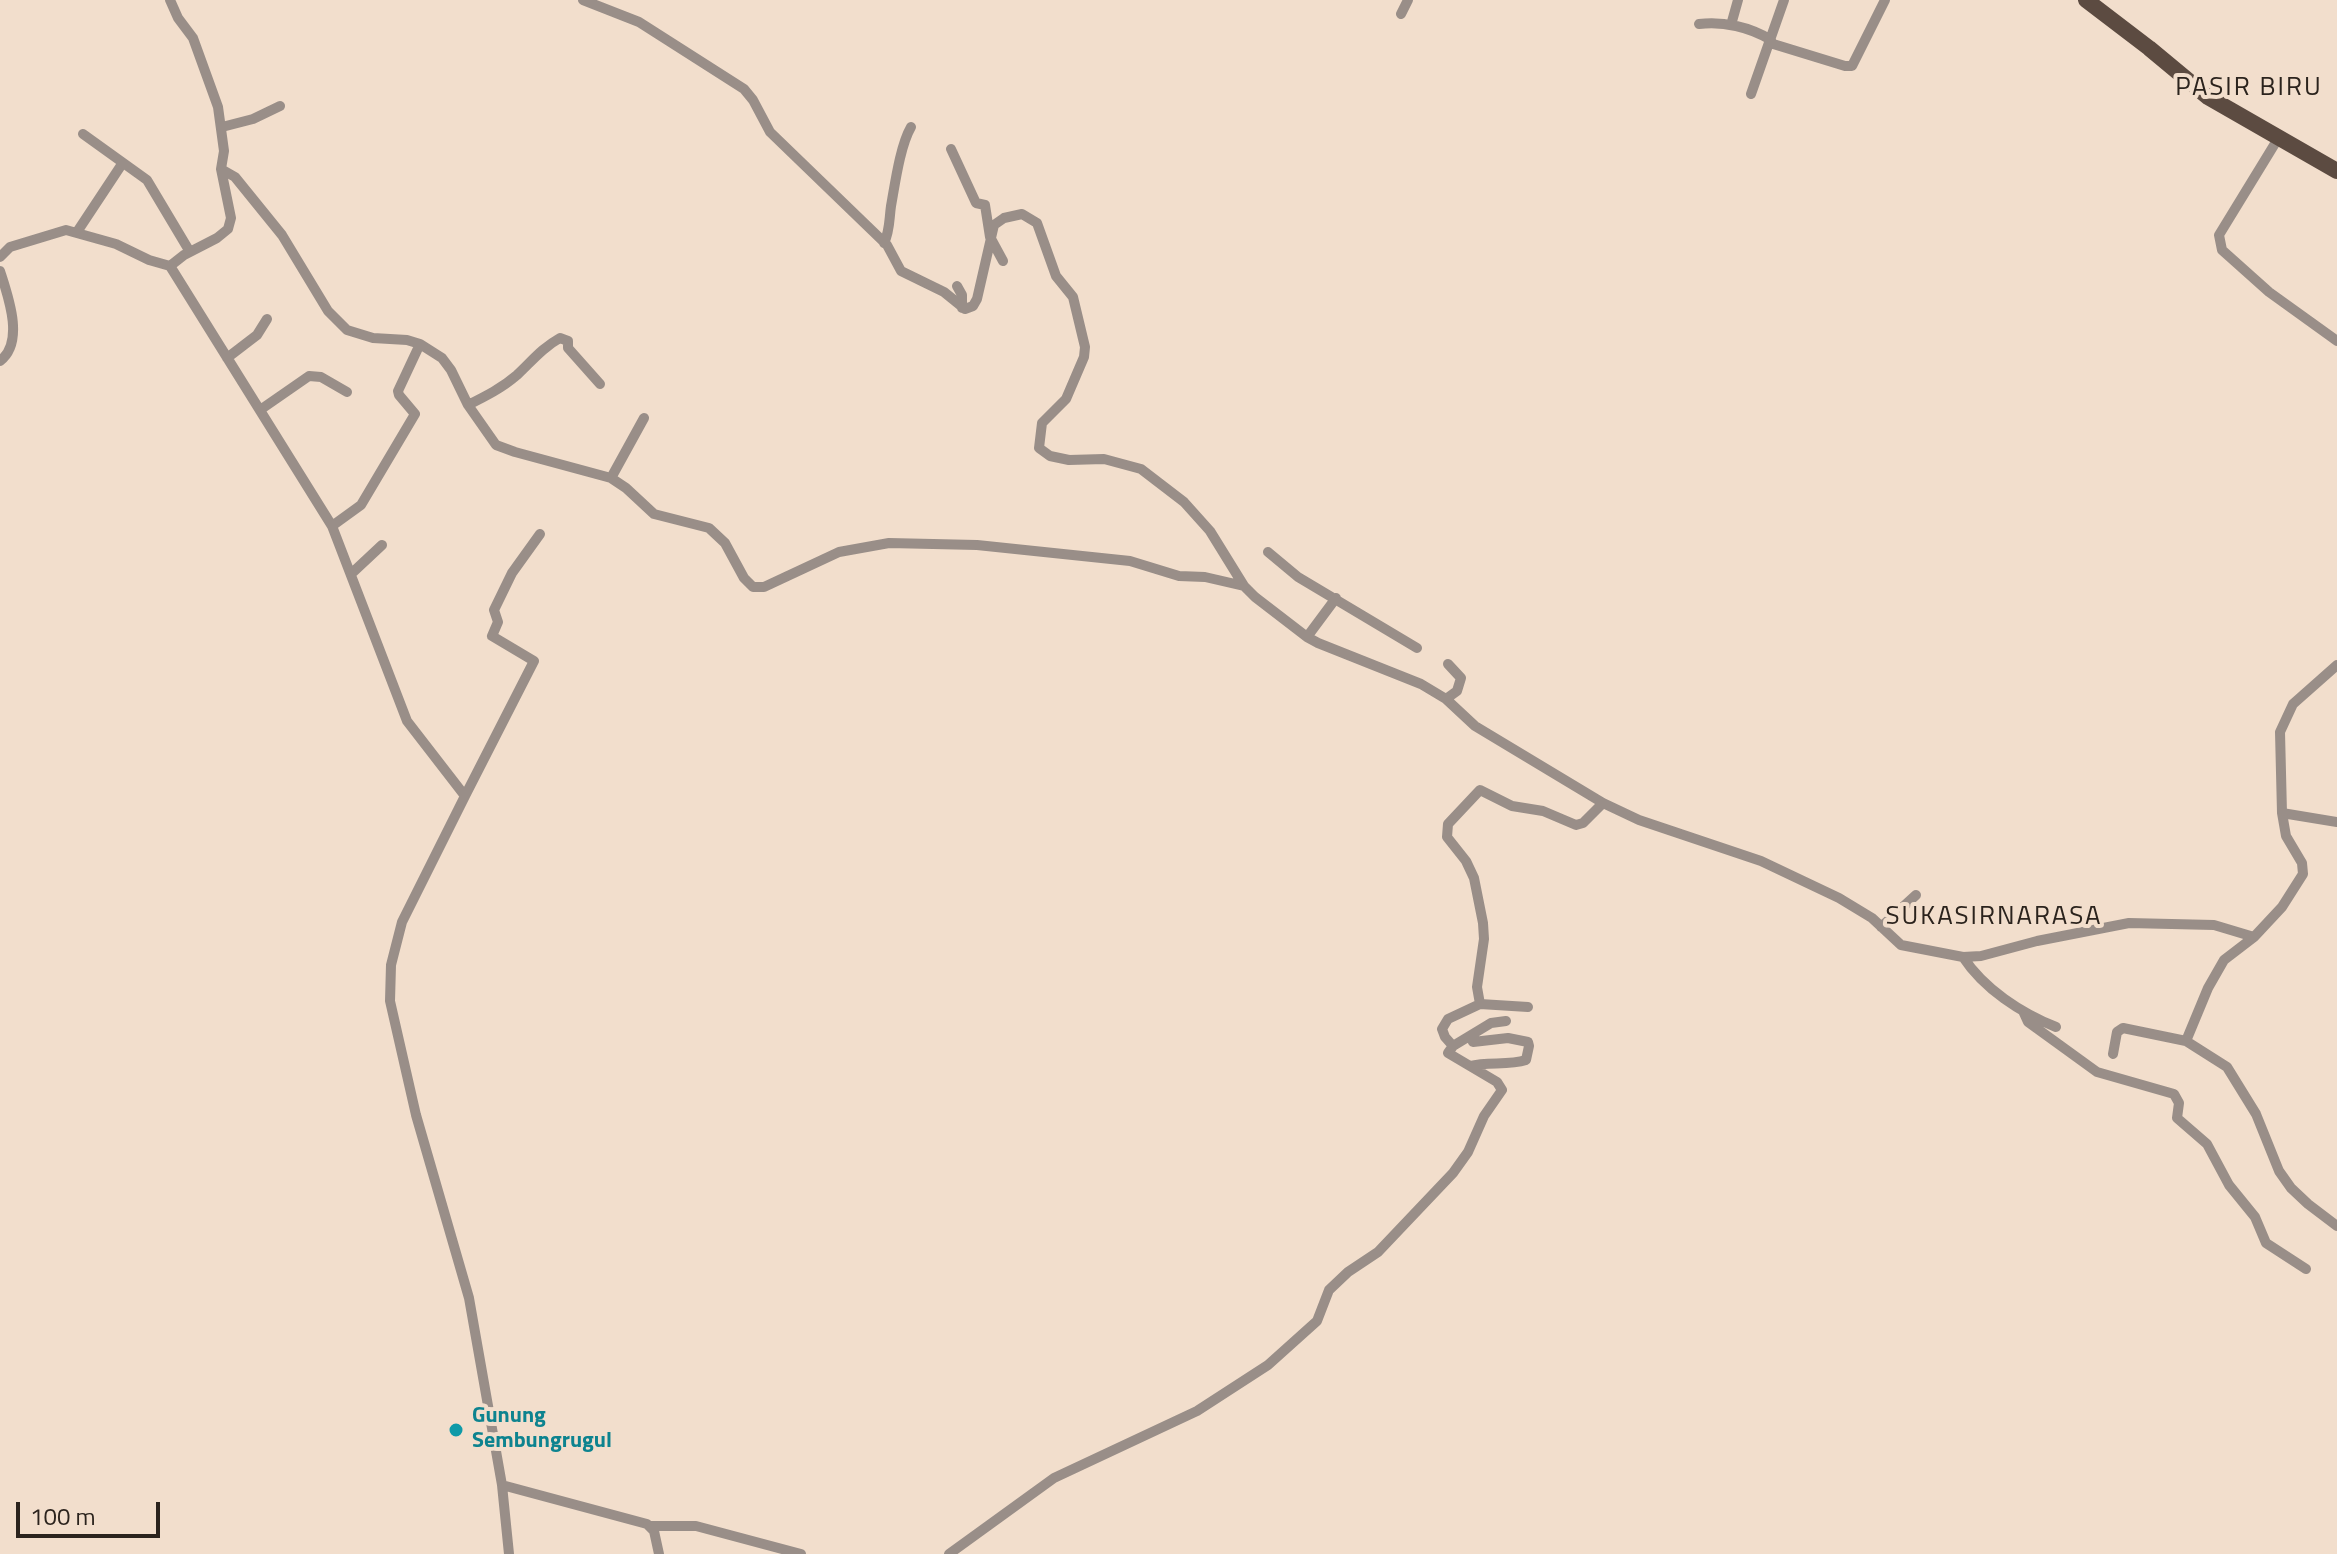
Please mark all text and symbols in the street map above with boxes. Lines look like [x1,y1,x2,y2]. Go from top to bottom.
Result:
district label: PASIR BIRU [2175,73,2323,105]
district label: SUKASIRNARASA [1886,902,2102,934]
place label: Gunung Sembungrugul [472,1404,612,1456]
marker: Gunung Sembungrugul [447,1421,465,1439]
scale bar [20,1486,164,1536]
text: 100 m [30,1498,96,1534]

